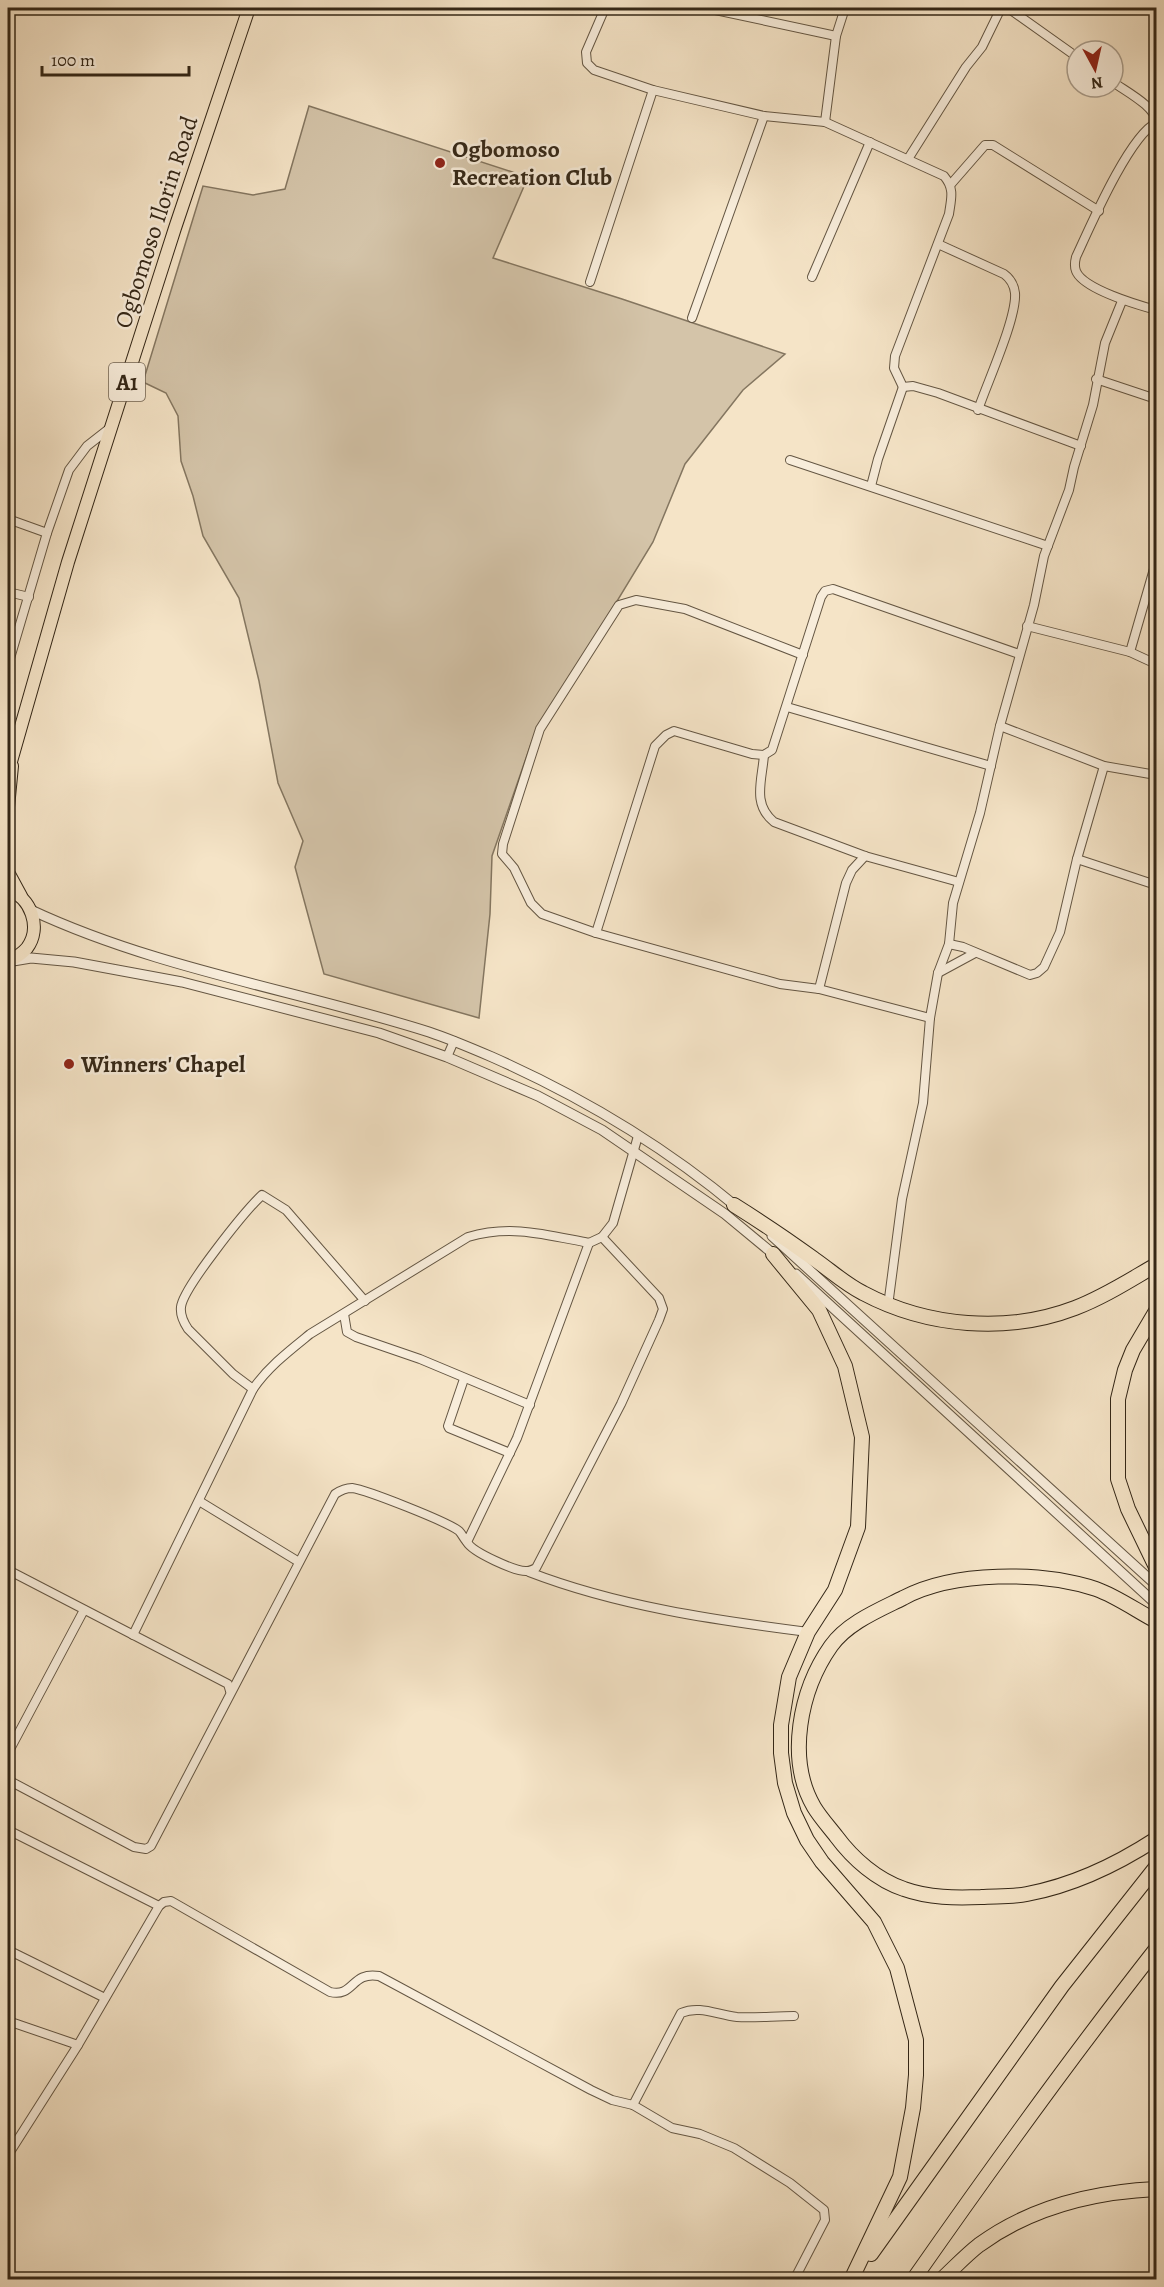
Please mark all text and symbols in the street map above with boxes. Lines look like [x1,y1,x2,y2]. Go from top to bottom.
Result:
scale bar [42,39,189,77]
north arrow [1065,39,1125,99]
text: 100 m [51,48,95,72]
text: N [1089,71,1104,95]
street label: Ogbomoso Ilorin Road [107,112,205,332]
place label: Ogbomoso Recreation Club [452,133,612,193]
marker: Ogbomoso Recreation Club [433,156,447,170]
road number: A1 [109,363,145,401]
place label: Winners' Chapel [80,1048,246,1080]
marker: Winners' Chapel [62,1057,76,1071]

